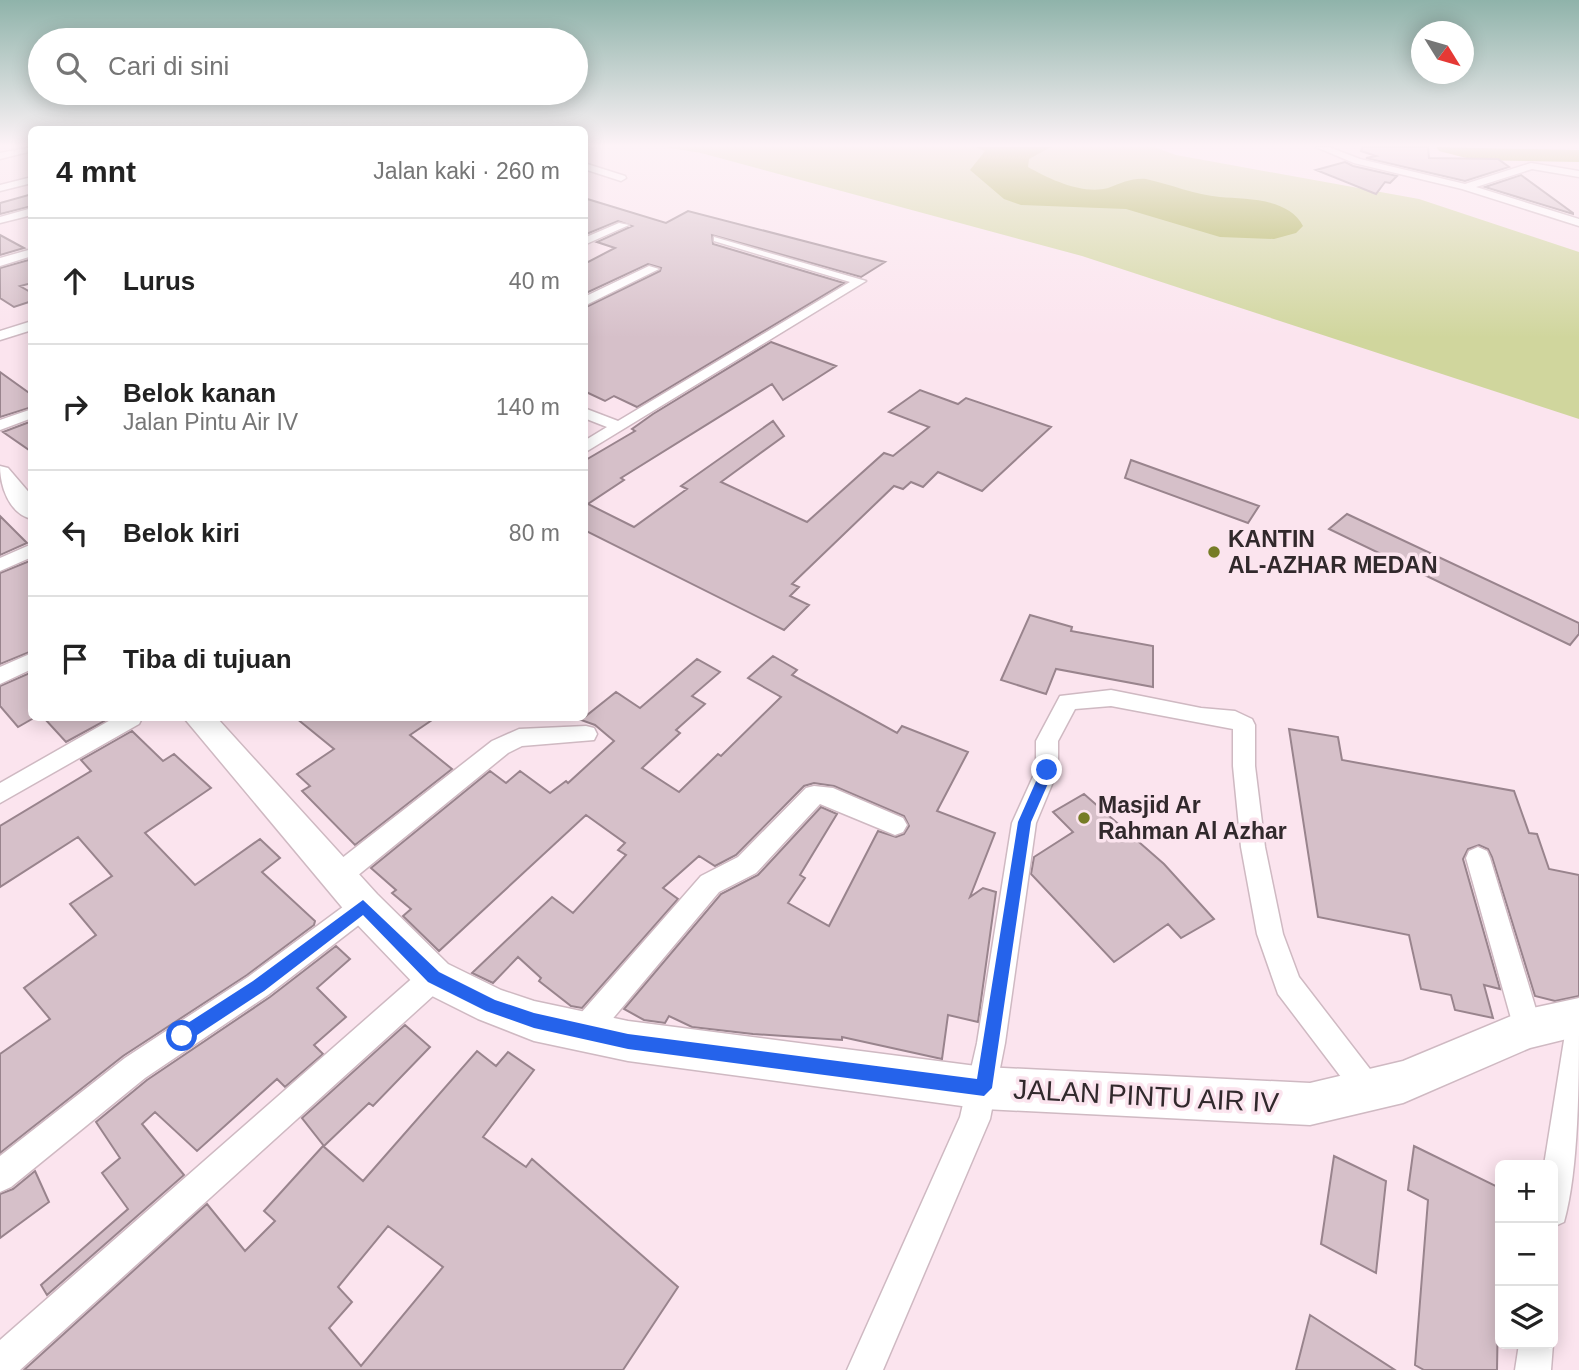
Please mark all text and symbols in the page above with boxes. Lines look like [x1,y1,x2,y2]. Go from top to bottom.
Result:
north arrow [1411,21,1474,84]
search box [28,28,588,105]
icon: search [52,48,90,86]
text: Cari di sini [108,51,229,81]
text: 4 mnt [56,155,136,188]
text: Jalan kaki · 260 m [373,158,560,184]
icon: ahead [56,262,94,300]
text: Lurus [123,266,195,296]
text: 40 m [509,268,560,294]
text: Belok kanan [123,378,276,408]
icon: right [56,388,94,426]
text: 140 m [496,394,560,420]
text: Jalan Pintu Air IV [123,409,298,435]
icon: left [56,514,94,552]
text: Belok kiri [123,518,240,548]
text: 80 m [509,520,560,546]
place label: KANTIN AL-AZHAR MEDAN [1228,526,1438,578]
marker: KANTIN AL-AZHAR MEDAN [1206,544,1222,560]
icon: arrive [56,640,94,678]
text: Tiba di tujuan [123,644,292,674]
route end [1031,754,1062,785]
place label: Masjid Ar Rahman Al Azhar [1098,792,1287,844]
marker: Masjid Ar Rahman Al Azhar [1076,810,1092,826]
route start [166,1020,197,1051]
street label: JALAN PINTU AIR IV [1012,1074,1280,1118]
map controls [1495,1160,1558,1349]
button: + [1495,1160,1558,1223]
button: − [1495,1223,1558,1286]
button: layers [1495,1286,1558,1349]

